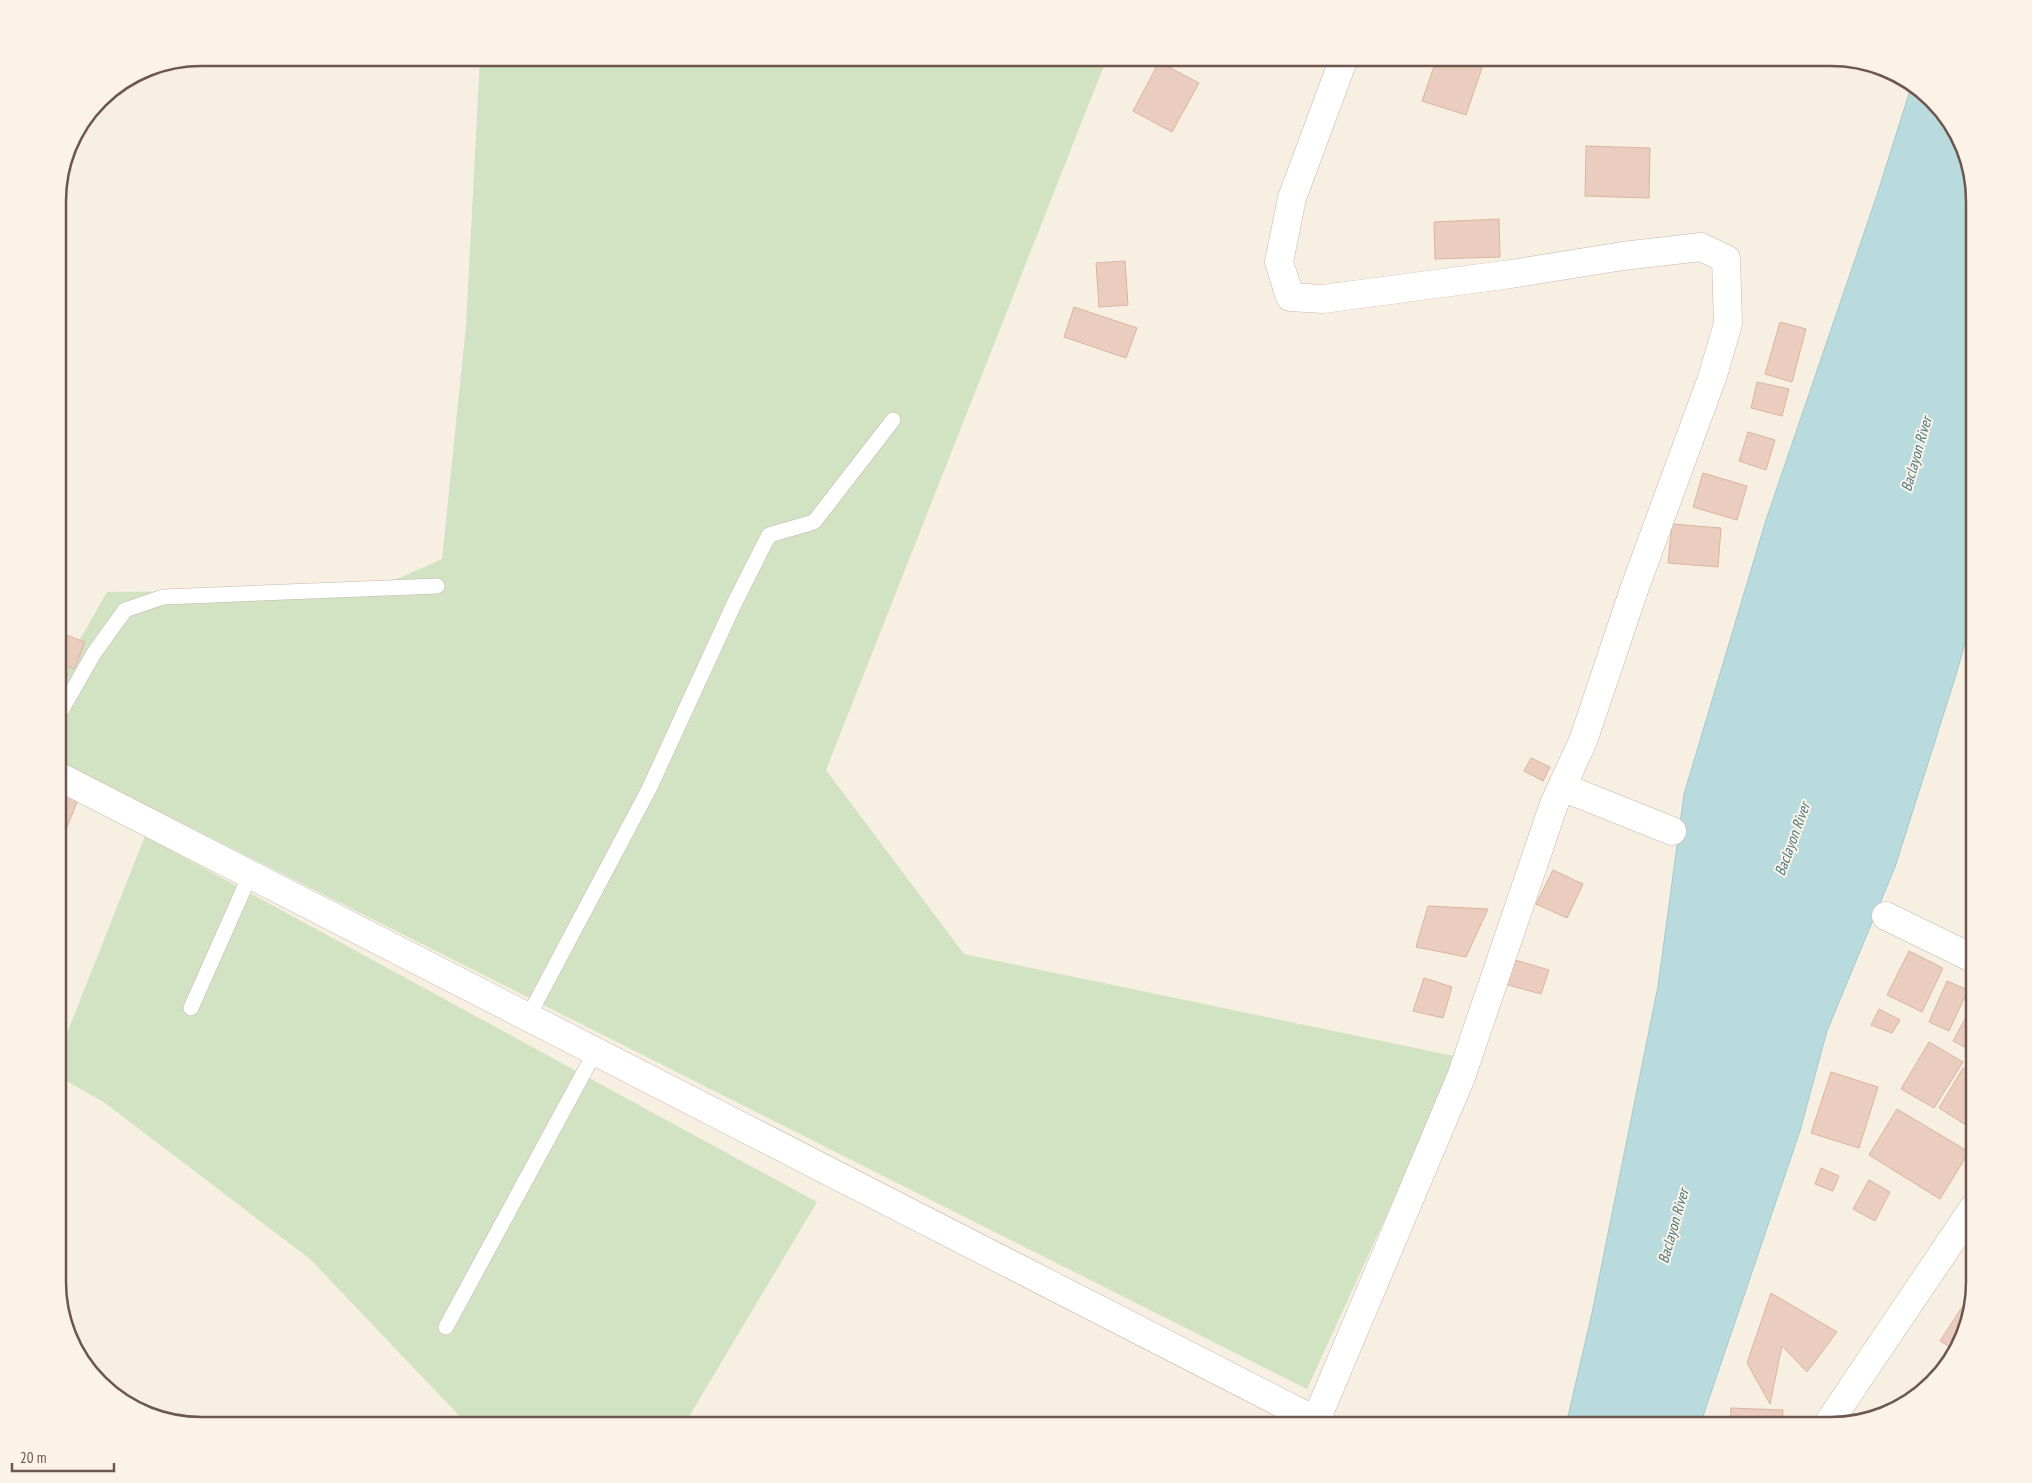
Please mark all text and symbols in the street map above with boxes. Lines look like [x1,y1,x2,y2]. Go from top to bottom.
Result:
water label: Baclayon River [1896,413,1936,493]
water label: Baclayon River [1770,798,1815,878]
water label: Baclayon River [1653,1185,1693,1265]
scale bar [12,1440,115,1472]
text: 20 m [20,1448,46,1467]

